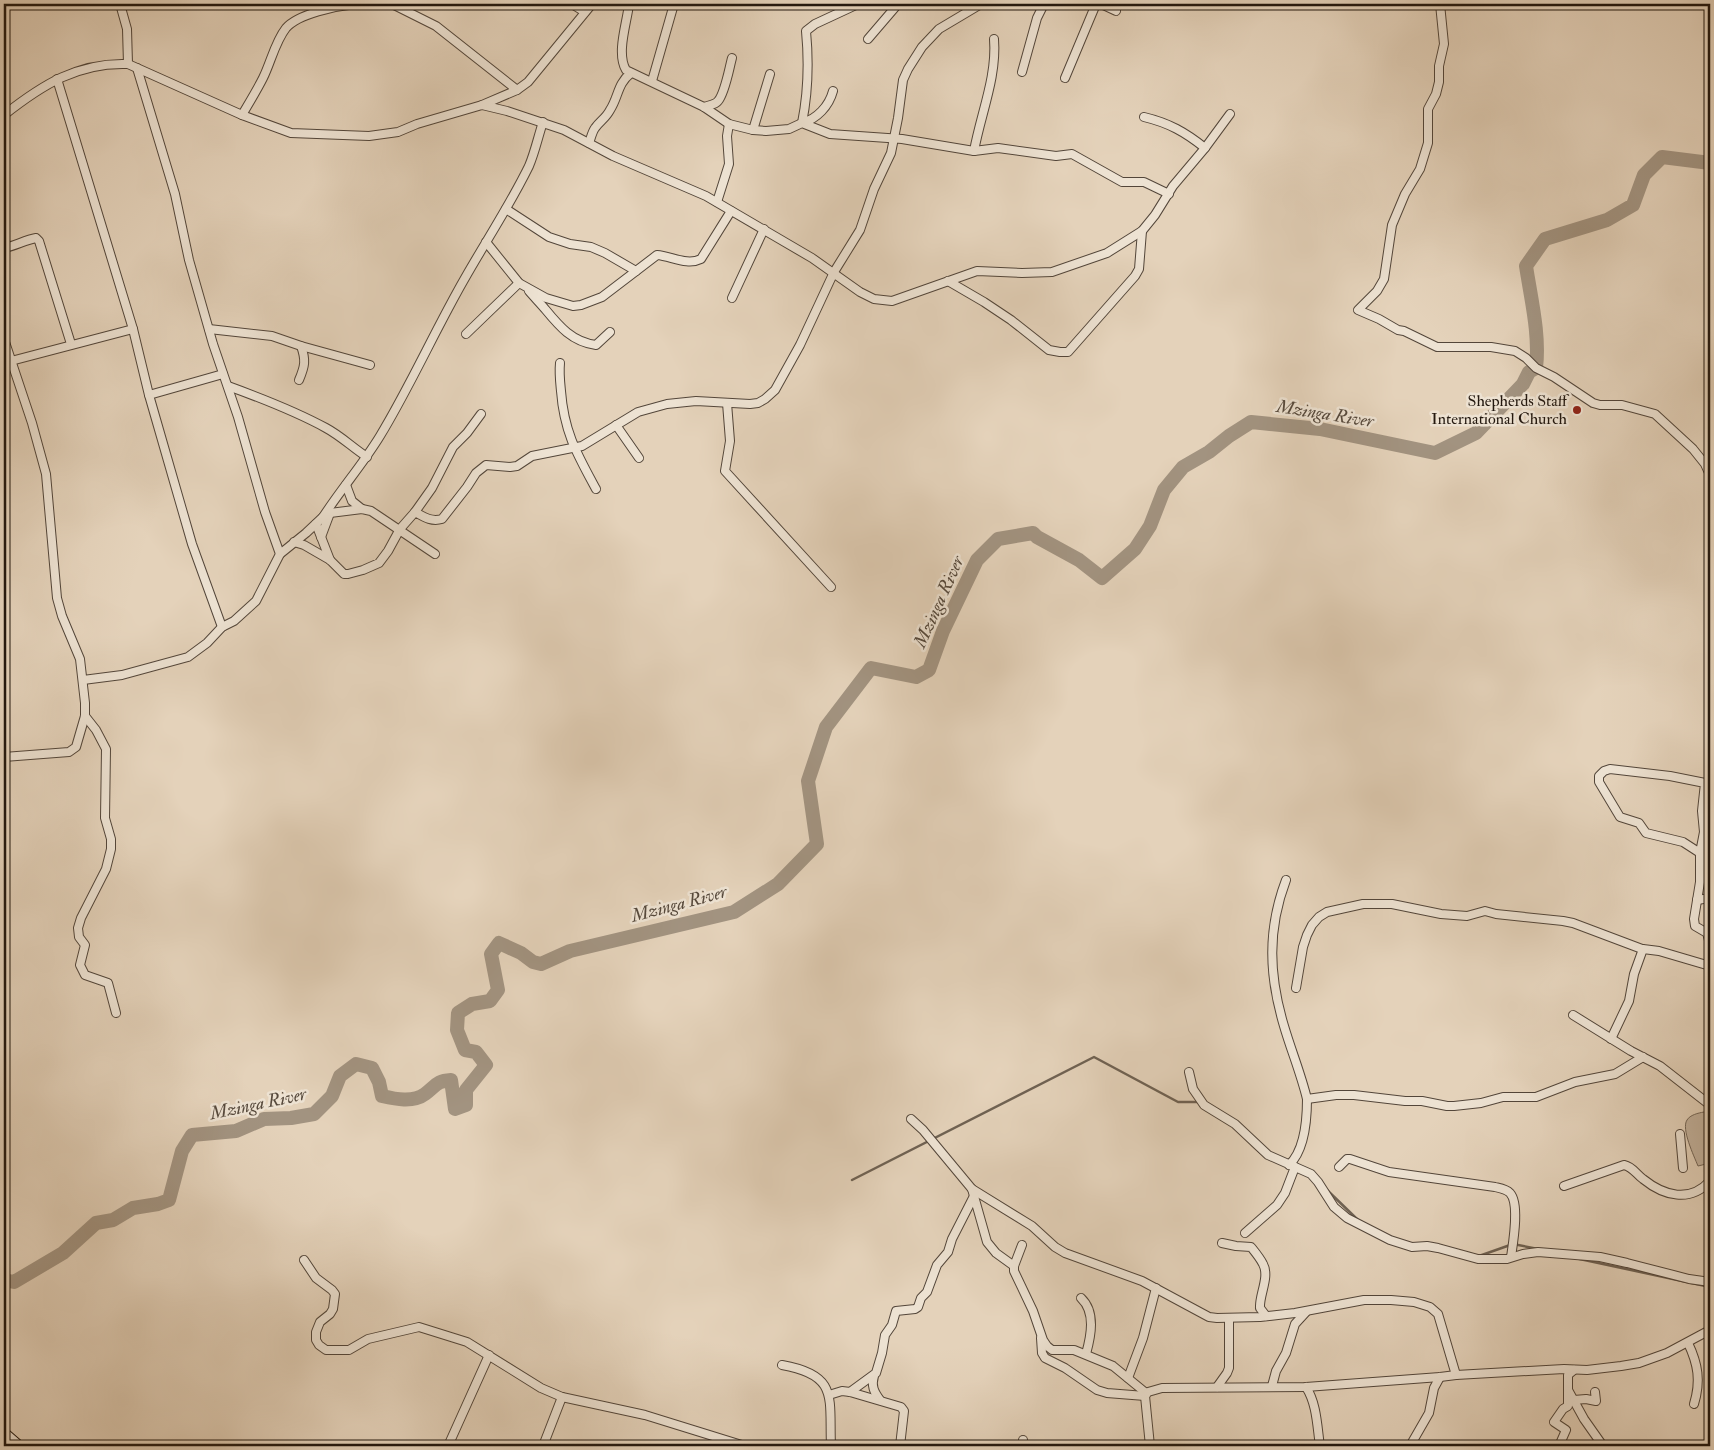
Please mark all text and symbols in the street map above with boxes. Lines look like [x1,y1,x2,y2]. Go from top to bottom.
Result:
place label: Shepherds Staff International Church [1431,391,1570,429]
water label: Mzinga River [1274,395,1376,433]
marker: Shepherds Staff International Church [1571,404,1583,416]
water label: Mzinga River [908,551,970,652]
water label: Mzinga River [628,880,731,928]
water label: Mzinga River [207,1082,310,1126]

